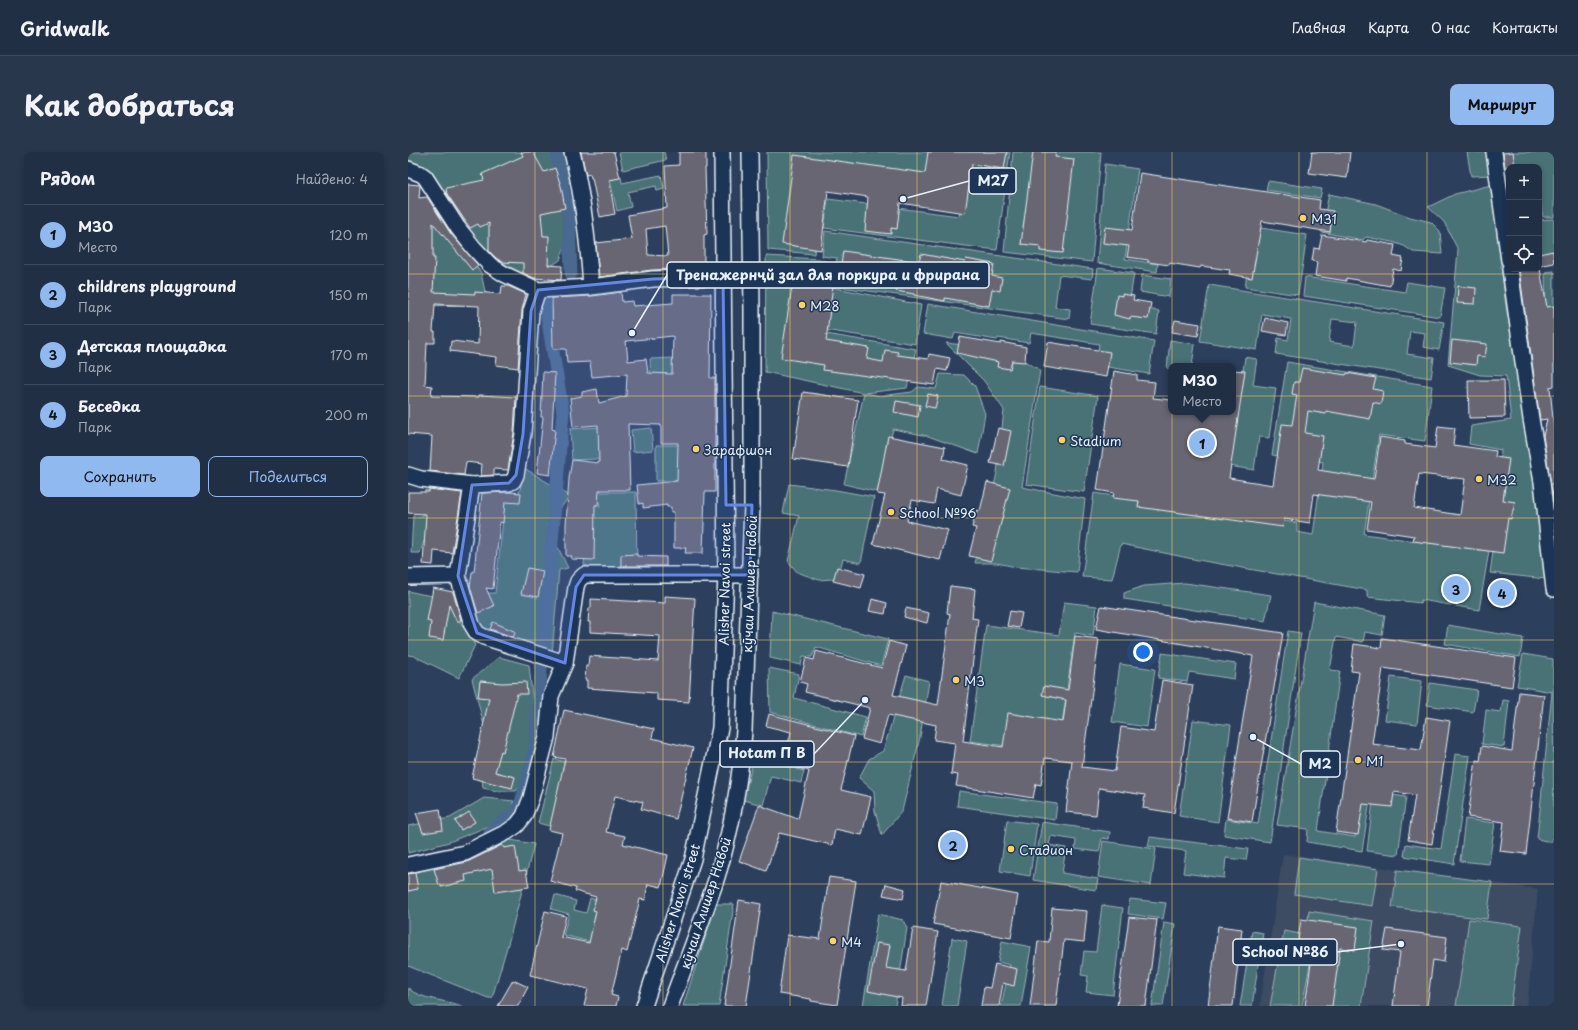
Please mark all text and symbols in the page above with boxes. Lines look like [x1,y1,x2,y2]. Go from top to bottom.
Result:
text: Gridwalk [20,14,110,42]
text: Главная [1292,17,1346,38]
text: Карта [1368,17,1409,38]
text: О нас [1431,17,1470,38]
text: Контакты [1492,17,1558,38]
text: Как добраться [24,83,235,126]
button: Маршрут [1450,84,1554,125]
map controls [1506,164,1542,272]
button: + [1506,164,1542,200]
text: Рядом [40,165,95,191]
callout: М27 [969,168,1016,194]
text: Найдено: 4 [296,169,368,188]
text: М27 [978,170,1009,191]
button: − [1506,200,1542,236]
place label: М31 [1311,209,1337,228]
marker: М31 [1298,213,1308,223]
text: М30 [78,214,113,237]
text: 1 [50,225,56,244]
text: 120 m [329,225,368,244]
button: locate [1506,236,1542,272]
text: Место [78,237,118,256]
callout: Тренажернҷй зал для поркура и фрирана [667,262,989,288]
text: Тренажернҷй зал для поркура и фрирана [676,264,980,285]
text: childrens playground [78,274,236,297]
text: 2 [48,285,58,304]
text: 150 m [329,285,368,304]
place label: М28 [810,296,840,315]
text: Парк [78,297,112,316]
marker: М28 [797,300,807,310]
text: Детская площадка [78,334,227,357]
text: 3 [49,345,57,364]
text: 170 m [330,345,368,364]
text: Парк [78,357,112,376]
popup [1168,363,1236,415]
text: М30 [1182,368,1217,391]
text: Место [1182,391,1222,410]
text: Беседка [78,394,141,417]
text: 4 [49,405,57,424]
text: 200 m [325,405,368,424]
text: Парк [78,417,112,436]
pin: 1 [1189,428,1215,458]
place label: Stadium [1070,431,1122,450]
marker: Stadium [1057,435,1067,445]
place label: Зарафшон [704,440,772,459]
marker: Зарафшон [691,444,701,454]
button: Сохранить [40,456,200,497]
button: Поделиться [208,456,368,497]
place label: М32 [1487,470,1517,489]
marker: М32 [1474,474,1484,484]
place label: School №96 [899,503,976,522]
marker: School №96 [886,507,896,517]
street label: кӯчаи Алишер Навоӣ [737,515,761,653]
street label: Alisher Navoi street [713,522,735,646]
pin: 3 [1443,574,1469,604]
pin: 4 [1489,578,1515,608]
your location [1133,642,1153,662]
place label: М3 [964,671,985,690]
marker: М3 [951,675,961,685]
callout: Hotam П В [720,741,814,767]
text: Hotam П В [728,742,806,763]
callout: М2 [1301,751,1340,777]
place label: M1 [1366,751,1383,770]
text: М2 [1309,753,1332,774]
marker: M1 [1353,755,1363,765]
pin: 2 [940,830,966,860]
street label: кӯчаи Алишер Навоӣ [675,835,735,971]
place label: Стадион [1019,840,1073,859]
street label: Alisher Navoi street [650,841,704,965]
marker: Стадион [1006,844,1016,854]
place label: М4 [841,932,862,951]
marker: М4 [828,936,838,946]
callout: School №86 [1233,939,1337,965]
text: School №86 [1242,941,1328,962]

